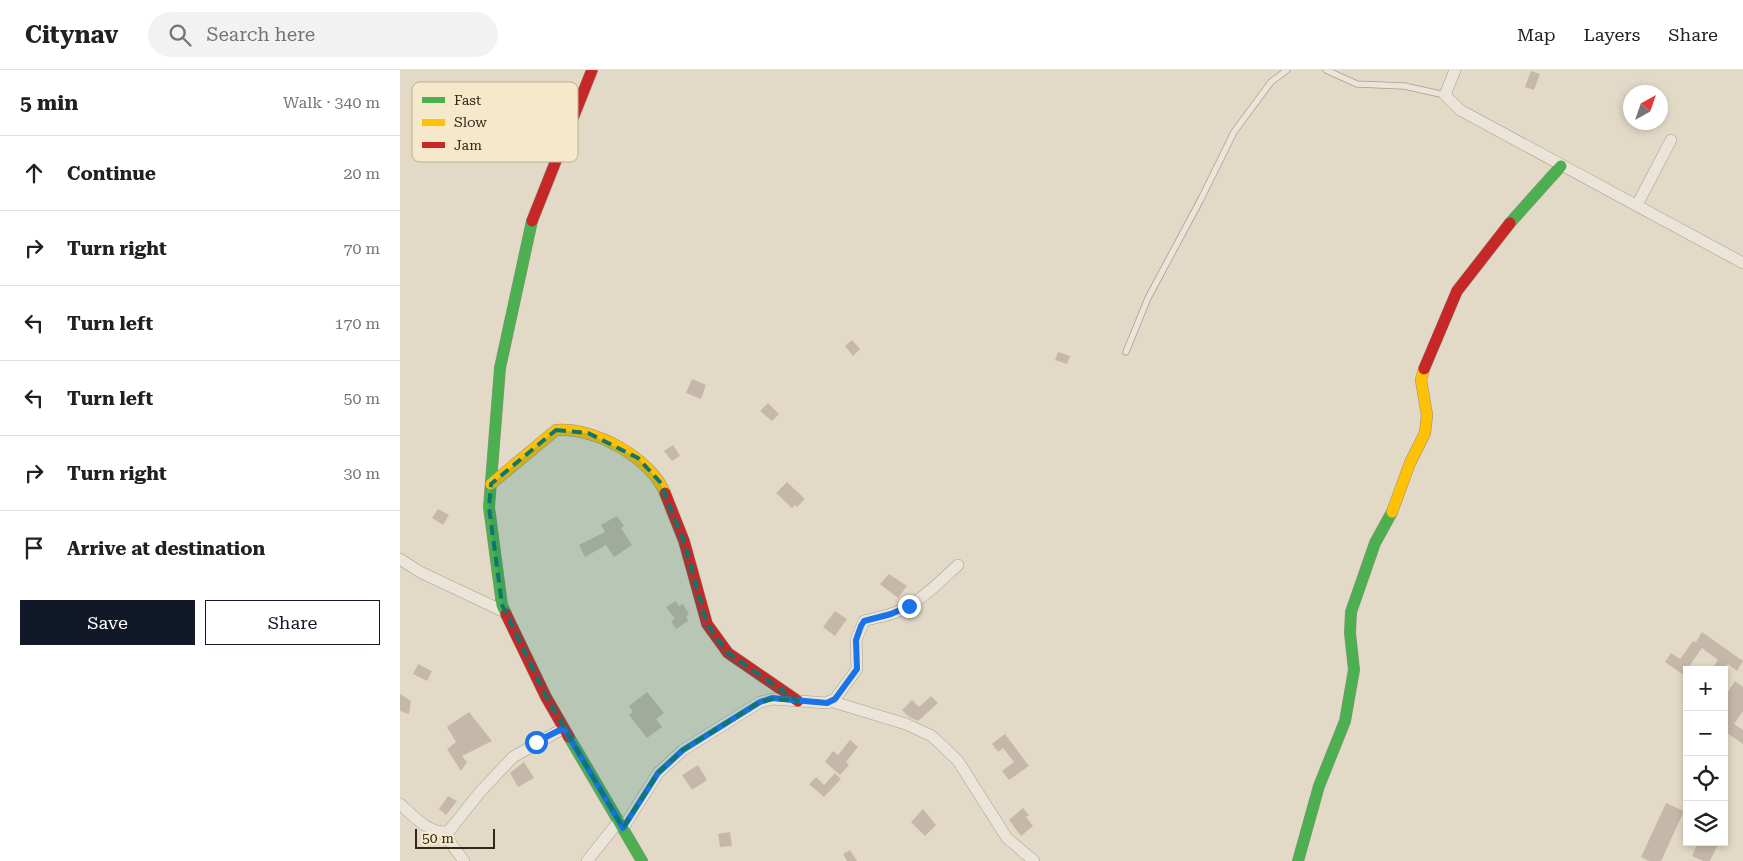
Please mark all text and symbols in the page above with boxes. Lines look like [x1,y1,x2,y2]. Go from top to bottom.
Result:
search box [148,12,498,57]
text: Citynav [25,21,118,49]
icon: search [166,21,194,49]
text: Search here [206,23,315,46]
text: Map [1517,24,1556,45]
text: Layers [1584,24,1640,45]
text: Share [1668,24,1718,45]
legend [412,82,578,162]
north arrow [1623,85,1668,130]
text: 5 min [20,91,78,115]
text: Fast [454,92,481,108]
text: Walk · 340 m [283,93,380,112]
text: Slow [454,114,487,130]
text: Jam [454,137,482,153]
icon: ahead [20,159,48,187]
text: Continue [67,162,156,185]
text: 20 m [343,164,380,183]
icon: right [20,234,48,262]
text: Turn right [67,237,167,260]
text: 70 m [343,239,380,258]
icon: left [20,309,48,337]
text: Turn left [67,312,153,335]
text: 170 m [334,314,380,333]
icon: left [20,384,48,412]
text: Turn left [67,387,153,410]
text: 50 m [343,389,380,408]
icon: right [20,459,48,487]
text: Turn right [67,462,167,485]
text: 30 m [343,464,380,483]
icon: arrive [20,534,48,562]
text: Arrive at destination [67,537,265,560]
route end [898,595,921,618]
button: Save [20,600,195,645]
button: Share [205,600,380,645]
map controls [1683,666,1728,846]
button: + [1683,666,1728,711]
button: − [1683,711,1728,756]
route start [525,731,548,754]
button: locate [1683,756,1728,801]
button: layers [1683,801,1728,846]
scale bar [415,826,495,849]
text: 50 m [422,830,454,846]

